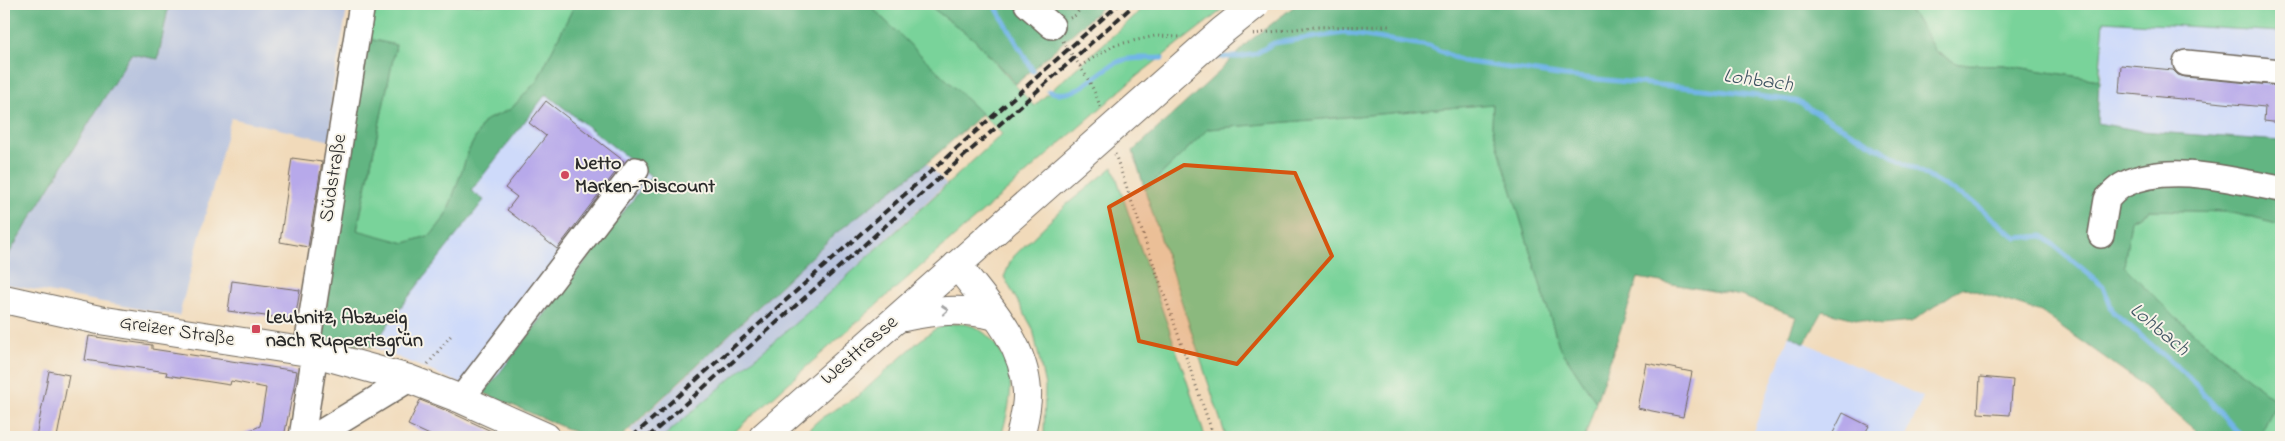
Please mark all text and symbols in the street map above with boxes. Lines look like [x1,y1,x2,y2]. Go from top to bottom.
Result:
water label: Lohbach [1721,61,1796,101]
street label: Südstraße [313,132,355,224]
place label: Netto Marken-Discount [575,150,715,202]
marker: Netto Marken-Discount [559,169,571,181]
water label: Lohbach [2123,296,2196,365]
place label: Leubnitz, Abzweig nach Ruppertsgrün [266,304,423,357]
one-way arrow [942,305,950,316]
street label: Greizer Straße [118,309,237,355]
street label: Westtrasse [815,309,905,393]
marker: Leubnitz, Abzweig nach Ruppertsgrün [250,323,262,335]

